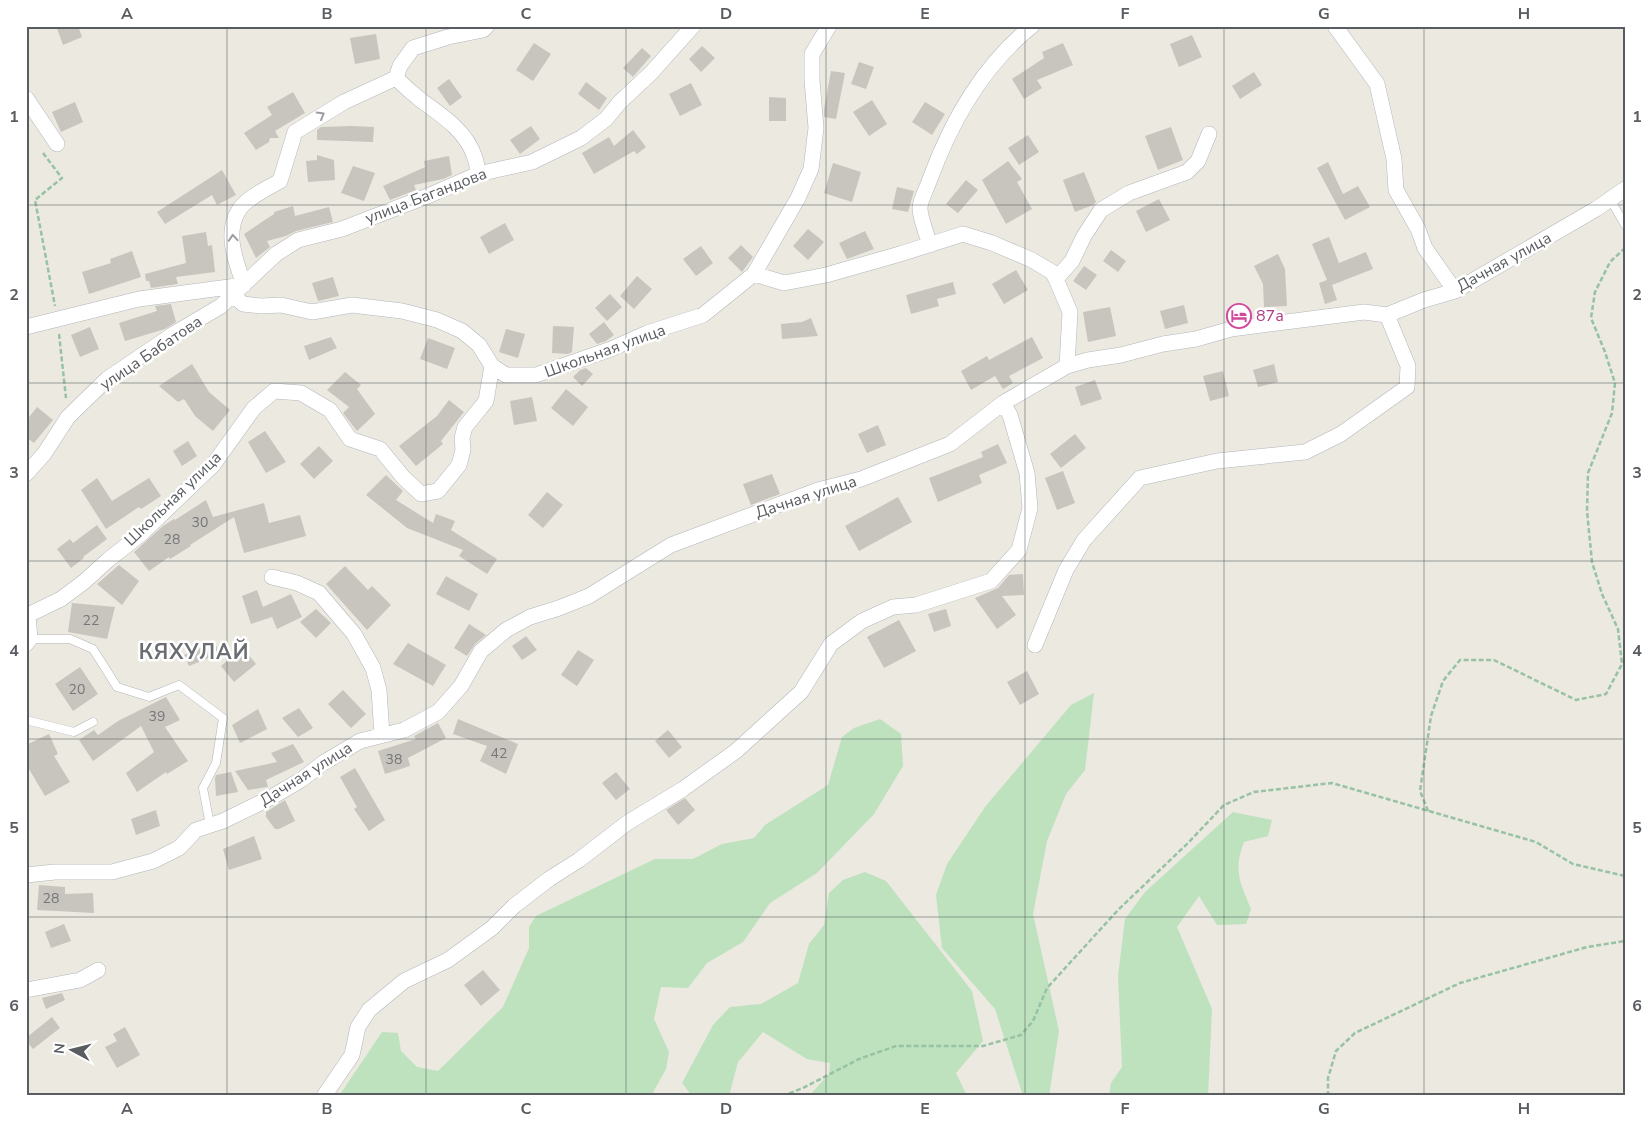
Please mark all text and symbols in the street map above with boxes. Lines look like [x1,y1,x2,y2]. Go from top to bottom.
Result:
text: A [121,3,133,25]
text: B [321,3,333,25]
text: C [521,3,532,25]
text: D [720,3,732,25]
text: E [920,3,930,25]
text: F [1121,3,1130,25]
text: G [1318,3,1330,25]
text: H [1518,3,1530,25]
text: 1 [9,106,19,128]
text: 1 [1632,106,1642,128]
one-way arrow [316,111,325,121]
street label: улица Багандова [362,163,490,229]
street label: Дачная улица [1453,227,1555,297]
one-way arrow [227,234,238,242]
text: 2 [9,284,19,306]
text: 2 [1632,284,1642,306]
hotel icon: 87а [1226,303,1252,329]
place label: 87а [1256,305,1284,327]
street label: улица Бабатова [95,311,207,395]
street label: Школьная улица [541,319,669,383]
street label: Школьная улица [120,447,226,551]
text: 3 [9,462,19,484]
text: 3 [1632,462,1642,484]
street label: Дачная улица [753,470,859,524]
house number: 30 [192,513,208,532]
house number: 28 [164,530,180,549]
house number: 22 [83,611,99,630]
district label: КЯХУЛАЙ [139,638,249,666]
text: 4 [9,640,19,662]
text: 4 [1632,640,1642,662]
house number: 20 [69,680,85,699]
house number: 39 [149,707,165,726]
street label: Дачная улица [256,737,356,811]
house number: 42 [491,744,507,763]
house number: 38 [386,750,402,769]
text: 5 [9,817,19,839]
text: 5 [1632,817,1642,839]
house number: 28 [43,889,59,908]
text: 6 [9,995,19,1017]
text: 6 [1632,995,1642,1017]
north arrow [48,1024,98,1074]
text: N [50,1042,70,1055]
text: A [121,1098,133,1120]
text: B [321,1098,333,1120]
text: C [521,1098,532,1120]
text: D [720,1098,732,1120]
text: E [920,1098,930,1120]
text: F [1121,1098,1130,1120]
text: G [1318,1098,1330,1120]
text: H [1518,1098,1530,1120]

